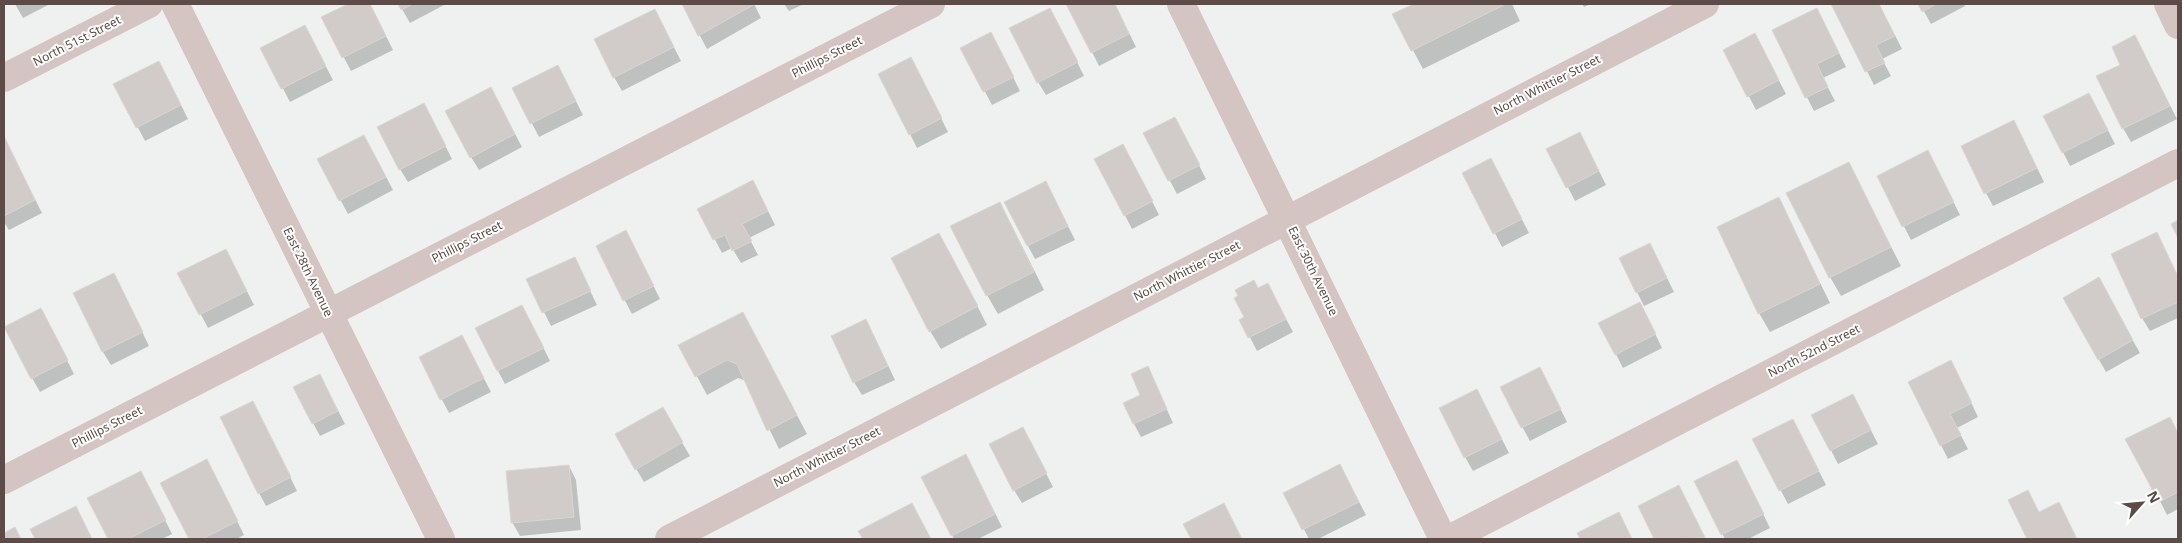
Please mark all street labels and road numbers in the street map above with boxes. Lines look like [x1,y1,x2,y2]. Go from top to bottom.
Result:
street label: North 51st Street [30,11,124,70]
street label: Phillips Street [789,31,865,82]
street label: North Whittier Street [1490,50,1604,119]
street label: Phillips Street [429,216,505,267]
street label: East 30th Avenue [1284,223,1343,318]
street label: East 28th Avenue [279,224,338,319]
street label: North Whittier Street [1130,236,1244,305]
street label: North 52nd Street [1765,320,1863,381]
street label: Phillips Street [69,401,145,452]
street label: North Whittier Street [770,422,884,491]

